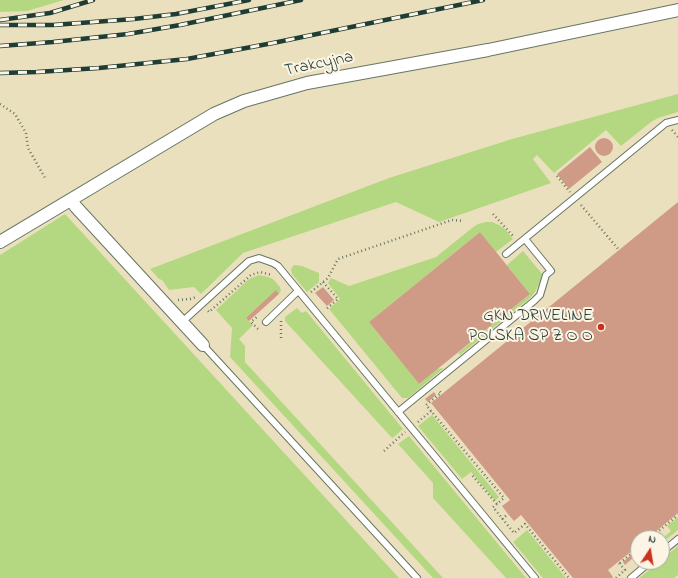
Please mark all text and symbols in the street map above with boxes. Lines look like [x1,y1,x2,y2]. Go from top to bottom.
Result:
street label: Trakcyjna [283,48,355,82]
place label: GKN DRIVELINE POLSKA SP Z O O [468,307,593,347]
marker: GKN DRIVELINE POLSKA SP Z O O [596,322,606,332]
north arrow [630,530,670,570]
text: N [647,531,658,548]

